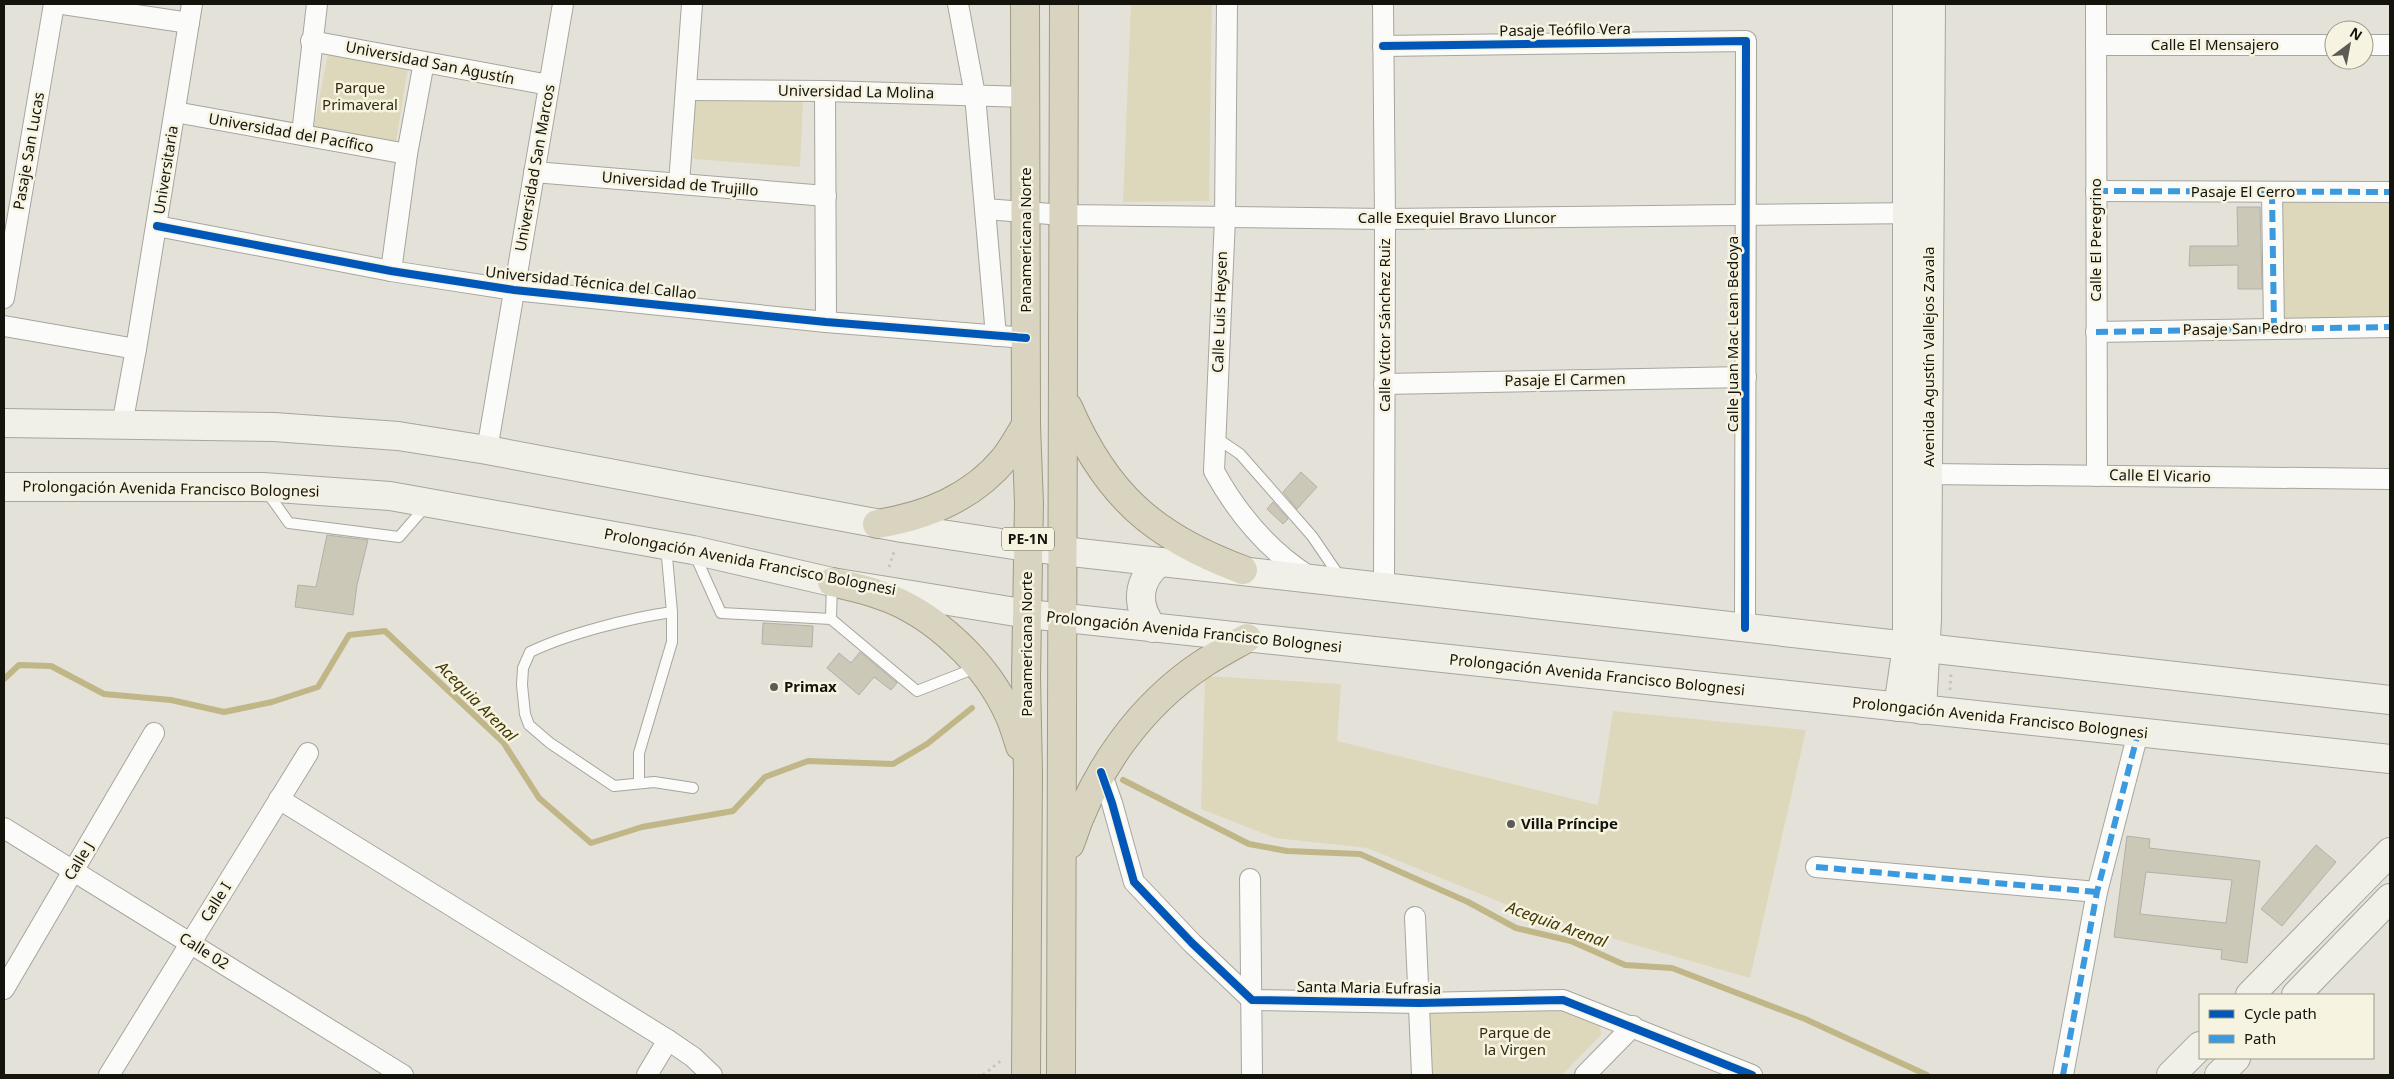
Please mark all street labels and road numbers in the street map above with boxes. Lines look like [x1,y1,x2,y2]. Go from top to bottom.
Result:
street label: Pasaje Teófilo Vera [1499,18,1631,40]
street label: Calle El Mensajero [2151,34,2279,54]
street label: Universidad San Agustín [344,36,516,88]
street label: Universidad La Molina [778,80,934,102]
street label: Universidad San Marcos [509,83,559,253]
street label: Pasaje San Lucas [8,90,48,211]
street label: Universidad del Pacífico [207,108,375,156]
street label: Universitaria [148,124,182,216]
street label: Universidad de Trujillo [601,166,759,200]
street label: Panamericana Norte [1015,167,1035,313]
street label: Calle El Peregrino [2085,178,2105,302]
street label: Pasaje El Cerro [2191,181,2295,201]
street label: Calle Exequiel Bravo Lluncor [1358,207,1556,227]
street label: Calle Juan Mac Lean Bedoya [1722,236,1742,432]
street label: Calle Víctor Sánchez Ruiz [1374,238,1394,412]
street label: Avenida Agustín Vallejos Zavala [1918,247,1938,467]
street label: Calle Luis Heysen [1207,251,1231,373]
street label: Universidad Técnica del Callao [484,261,698,303]
street label: Pasaje San Pedro [2182,317,2304,339]
street label: Pasaje El Carmen [1504,368,1626,390]
street label: Calle El Vicario [2109,464,2211,486]
street label: Prolongación Avenida Francisco Bolognesi [22,475,320,501]
street label: Prolongación Avenida Francisco Bolognesi [602,523,898,599]
road number: PE-1N [1002,528,1054,550]
street label: Panamericana Norte [1016,571,1036,717]
street label: Prolongación Avenida Francisco Bolognesi [1045,606,1343,656]
street label: Prolongación Avenida Francisco Bolognesi [1448,649,1746,699]
street label: Prolongación Avenida Francisco Bolognesi [1851,692,2149,742]
street label: Calle J [59,837,98,884]
street label: Calle I [195,878,235,925]
street label: Calle 02 [176,927,233,973]
street label: Santa Maria Eufrasia [1297,976,1441,998]

